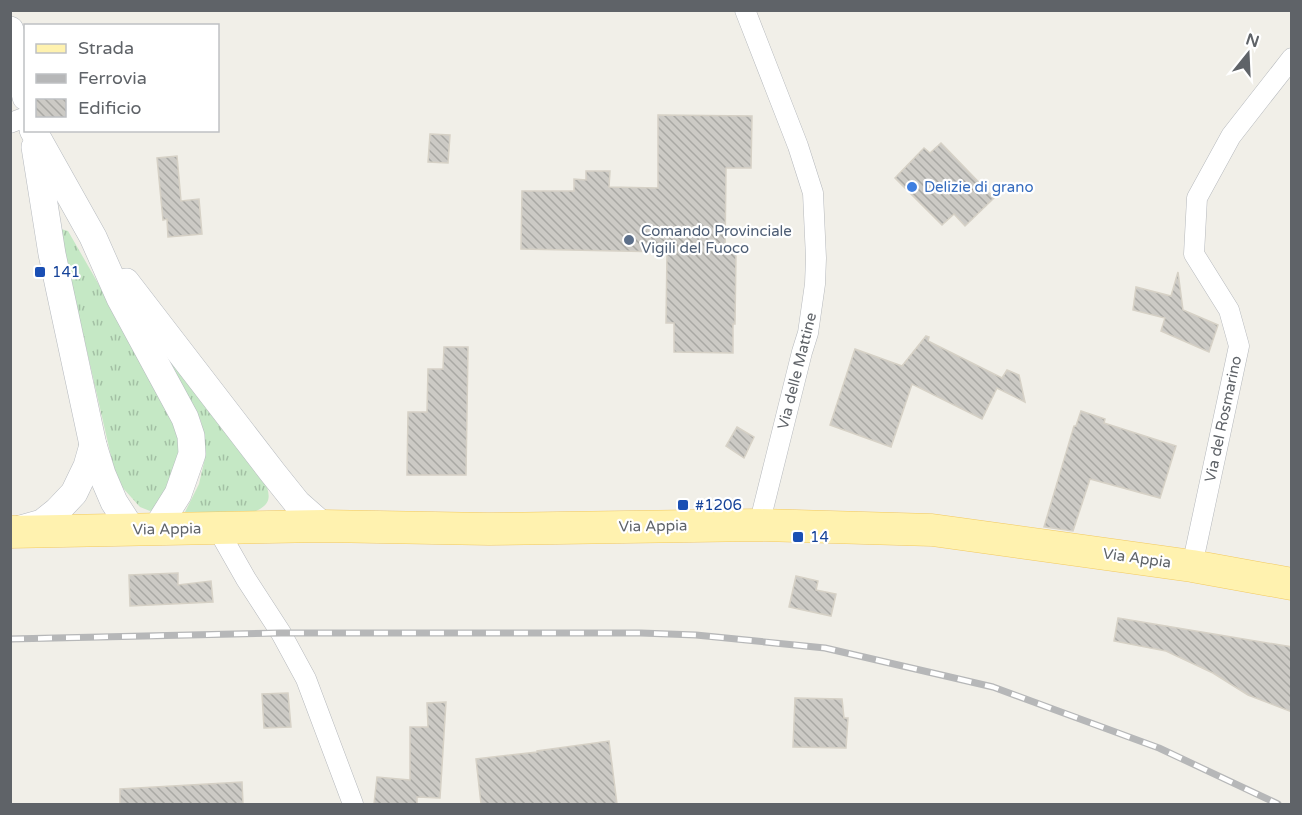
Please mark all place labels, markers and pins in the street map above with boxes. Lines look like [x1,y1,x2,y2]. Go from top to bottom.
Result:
place label: Delizie di grano [924,178,1034,196]
marker: Delizie di grano [905,180,919,194]
place label: Comando Provinciale Vigili del Fuoco [641,222,792,257]
marker: Comando Provinciale Vigili del Fuoco [622,233,636,247]
place label: 141 [52,263,80,281]
marker: 141 [33,265,47,279]
place label: #1206 [695,496,742,514]
marker: #1206 [676,498,690,512]
place label: 14 [810,528,829,546]
marker: 14 [791,530,805,544]

